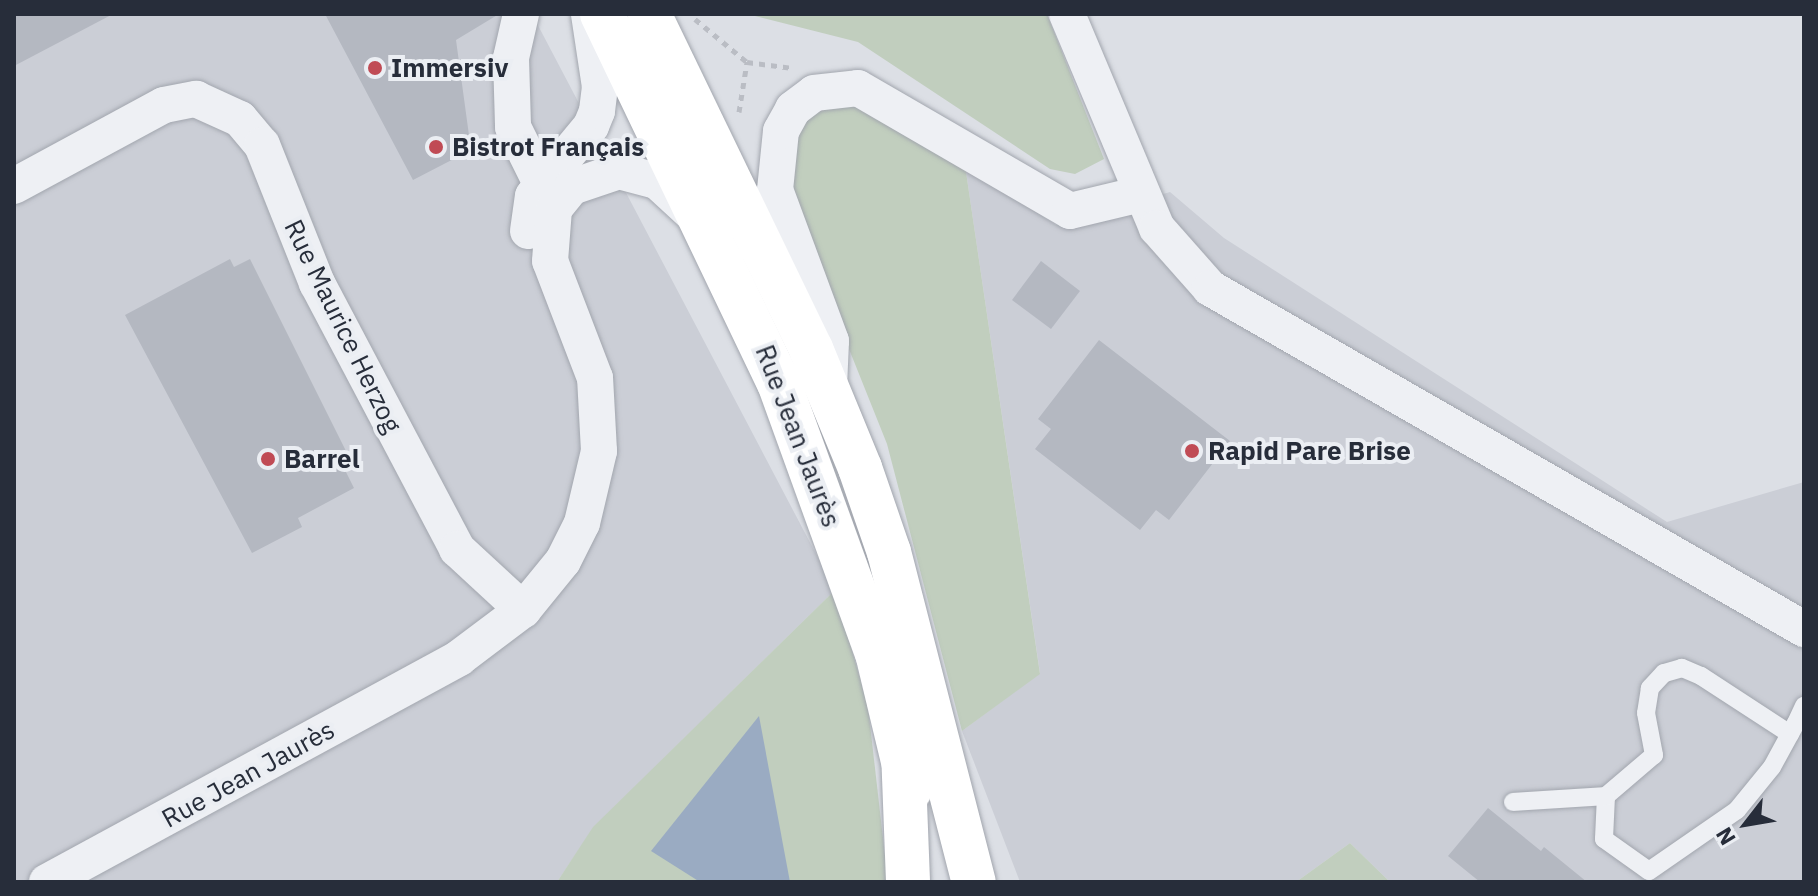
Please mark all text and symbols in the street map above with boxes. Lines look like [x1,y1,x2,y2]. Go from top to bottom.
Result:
place label: Immersiv [391,52,508,84]
marker: Immersiv [366,59,384,77]
place label: Bistrot Français [452,131,644,163]
marker: Bistrot Français [427,138,445,156]
street label: Rue Maurice Herzog [278,214,408,438]
street label: Rue Jean Jaurès [749,341,847,531]
place label: Rapid Pare Brise [1208,435,1411,467]
marker: Rapid Pare Brise [1183,442,1201,460]
place label: Barrel [284,443,360,475]
marker: Barrel [259,450,277,468]
street label: Rue Jean Jaurès [156,714,340,834]
north arrow [1706,784,1786,864]
text: N [1708,822,1742,851]

